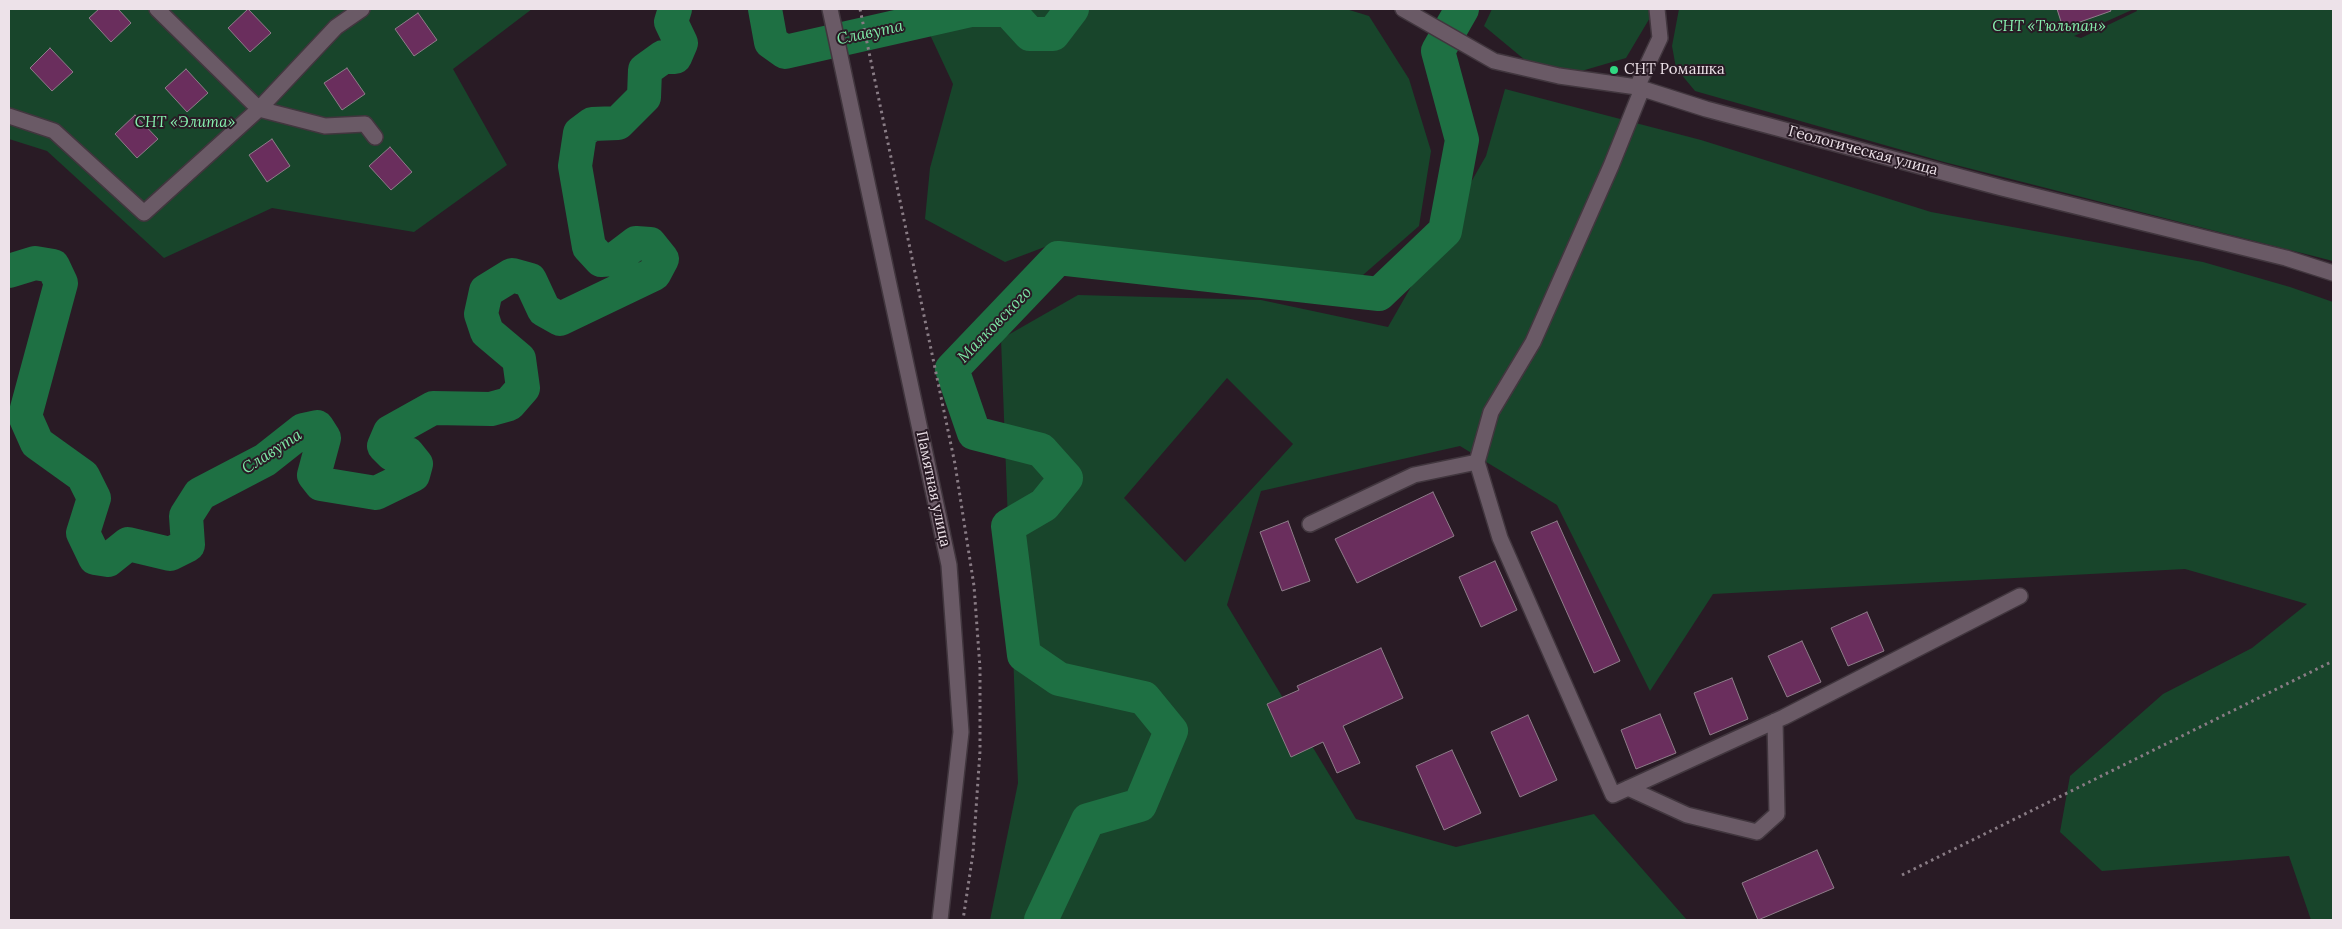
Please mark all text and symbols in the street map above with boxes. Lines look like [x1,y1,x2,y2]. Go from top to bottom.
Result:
water label: Славута [835,17,905,49]
park label: СНТ «Тюльпан» [1992,18,2106,36]
place label: СНТ Ромашка [1624,61,1725,79]
marker: СНТ Ромашка [1608,64,1620,76]
park label: СНТ «Элита» [135,114,235,132]
street label: Геологическая улица [1786,122,1940,180]
water label: Маяковского [954,283,1036,367]
water label: Славута [238,426,306,478]
street label: Памятная улица [912,429,954,549]

